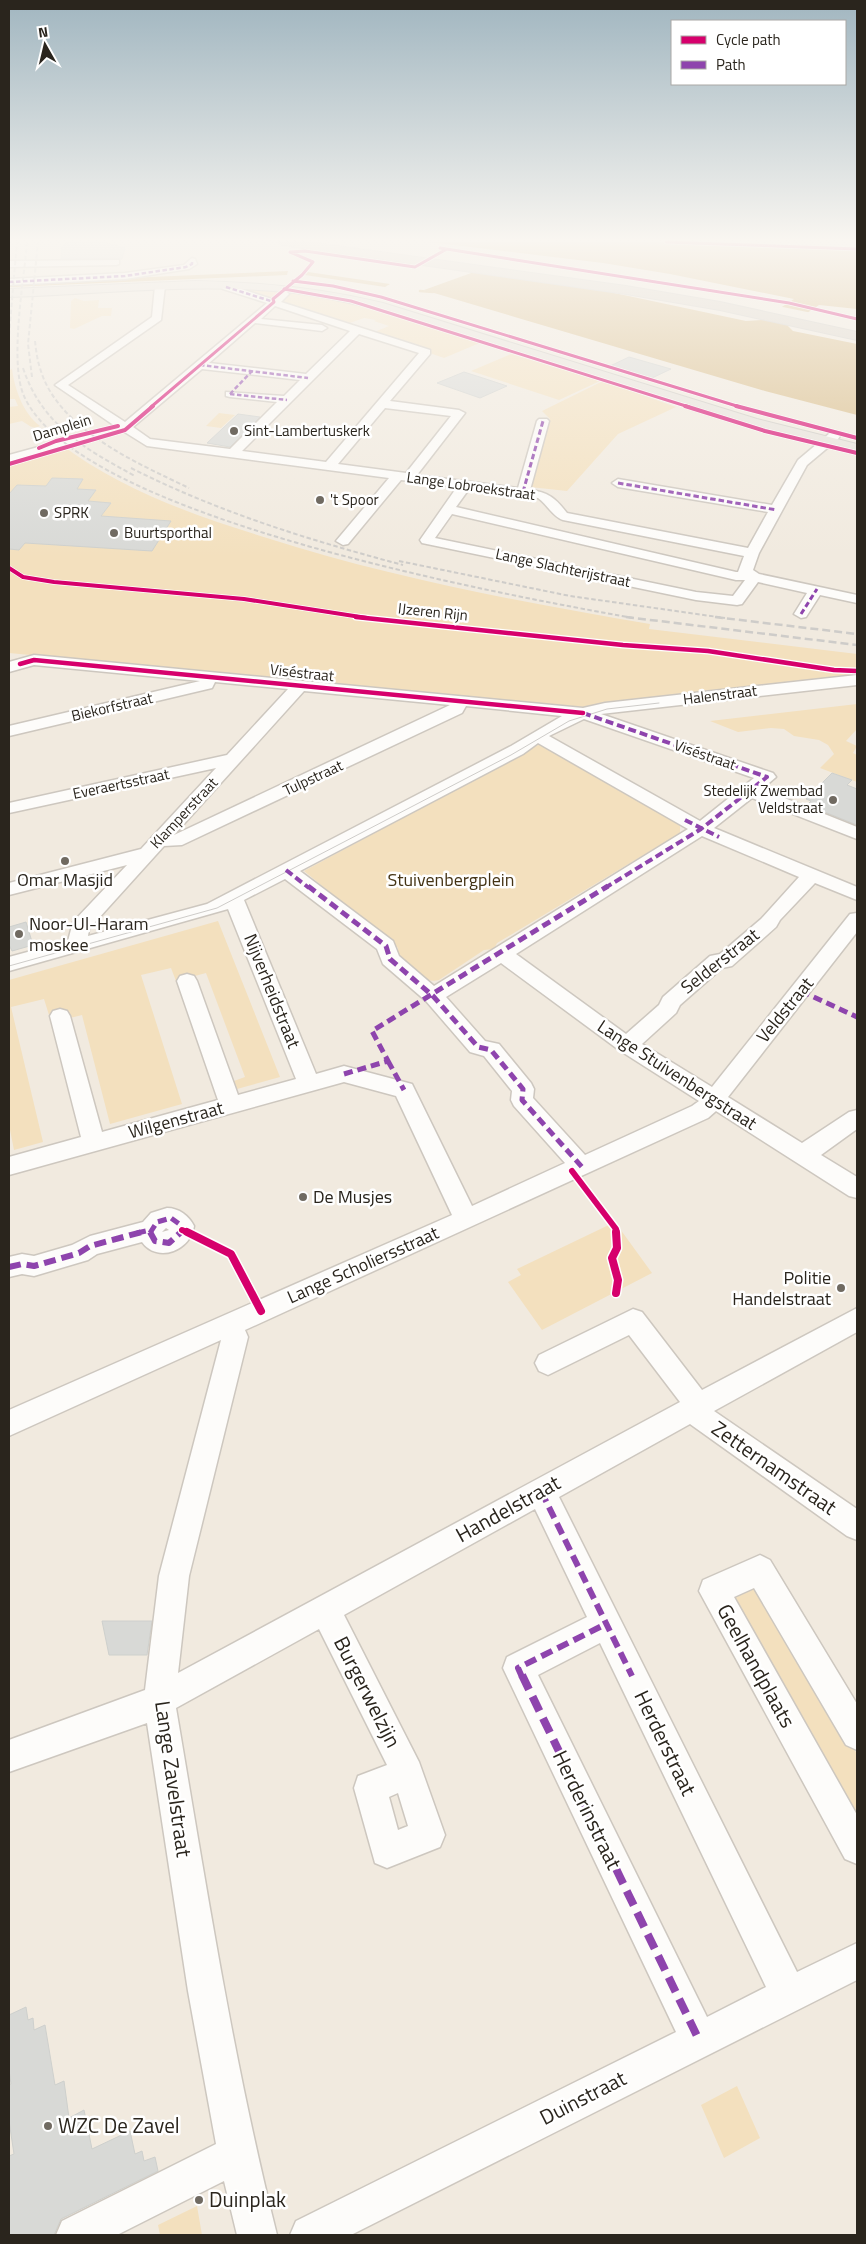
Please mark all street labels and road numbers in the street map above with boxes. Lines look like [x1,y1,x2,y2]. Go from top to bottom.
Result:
street label: Damplein [30,408,94,447]
street label: Lange Lobroekstraat [405,465,538,506]
street label: Lange Slachterijstraat [494,542,633,593]
street label: IJzeren Rijn [397,596,469,627]
street label: Viséstraat [269,658,336,687]
street label: Halenstraat [682,678,759,710]
street label: Biekorfstraat [69,686,156,727]
street label: Viséstraat [671,733,740,776]
street label: Tulpstraat [279,753,347,801]
street label: Everaertsstraat [70,762,172,805]
street label: Klamperstraat [144,771,223,854]
street label: Selderstraat [675,921,765,1000]
street label: Nijverheidstraat [237,929,308,1053]
street label: Veldstraat [750,970,820,1048]
street label: Lange Stuivenbergstraat [592,1013,763,1137]
street label: Wilgenstraat [125,1094,227,1145]
street label: Lange Scholiersstraat [283,1219,444,1310]
street label: Zetternamstraat [705,1412,844,1523]
street label: Handelstraat [449,1466,566,1550]
street label: Geelhandplaats [710,1598,804,1733]
street label: Burgerwelzijn [326,1630,410,1753]
street label: Herderstraat [627,1685,705,1801]
street label: Lange Zavelstraat [147,1699,201,1860]
street label: Herderinstraat [545,1744,631,1875]
street label: Duinstraat [534,2061,632,2133]

